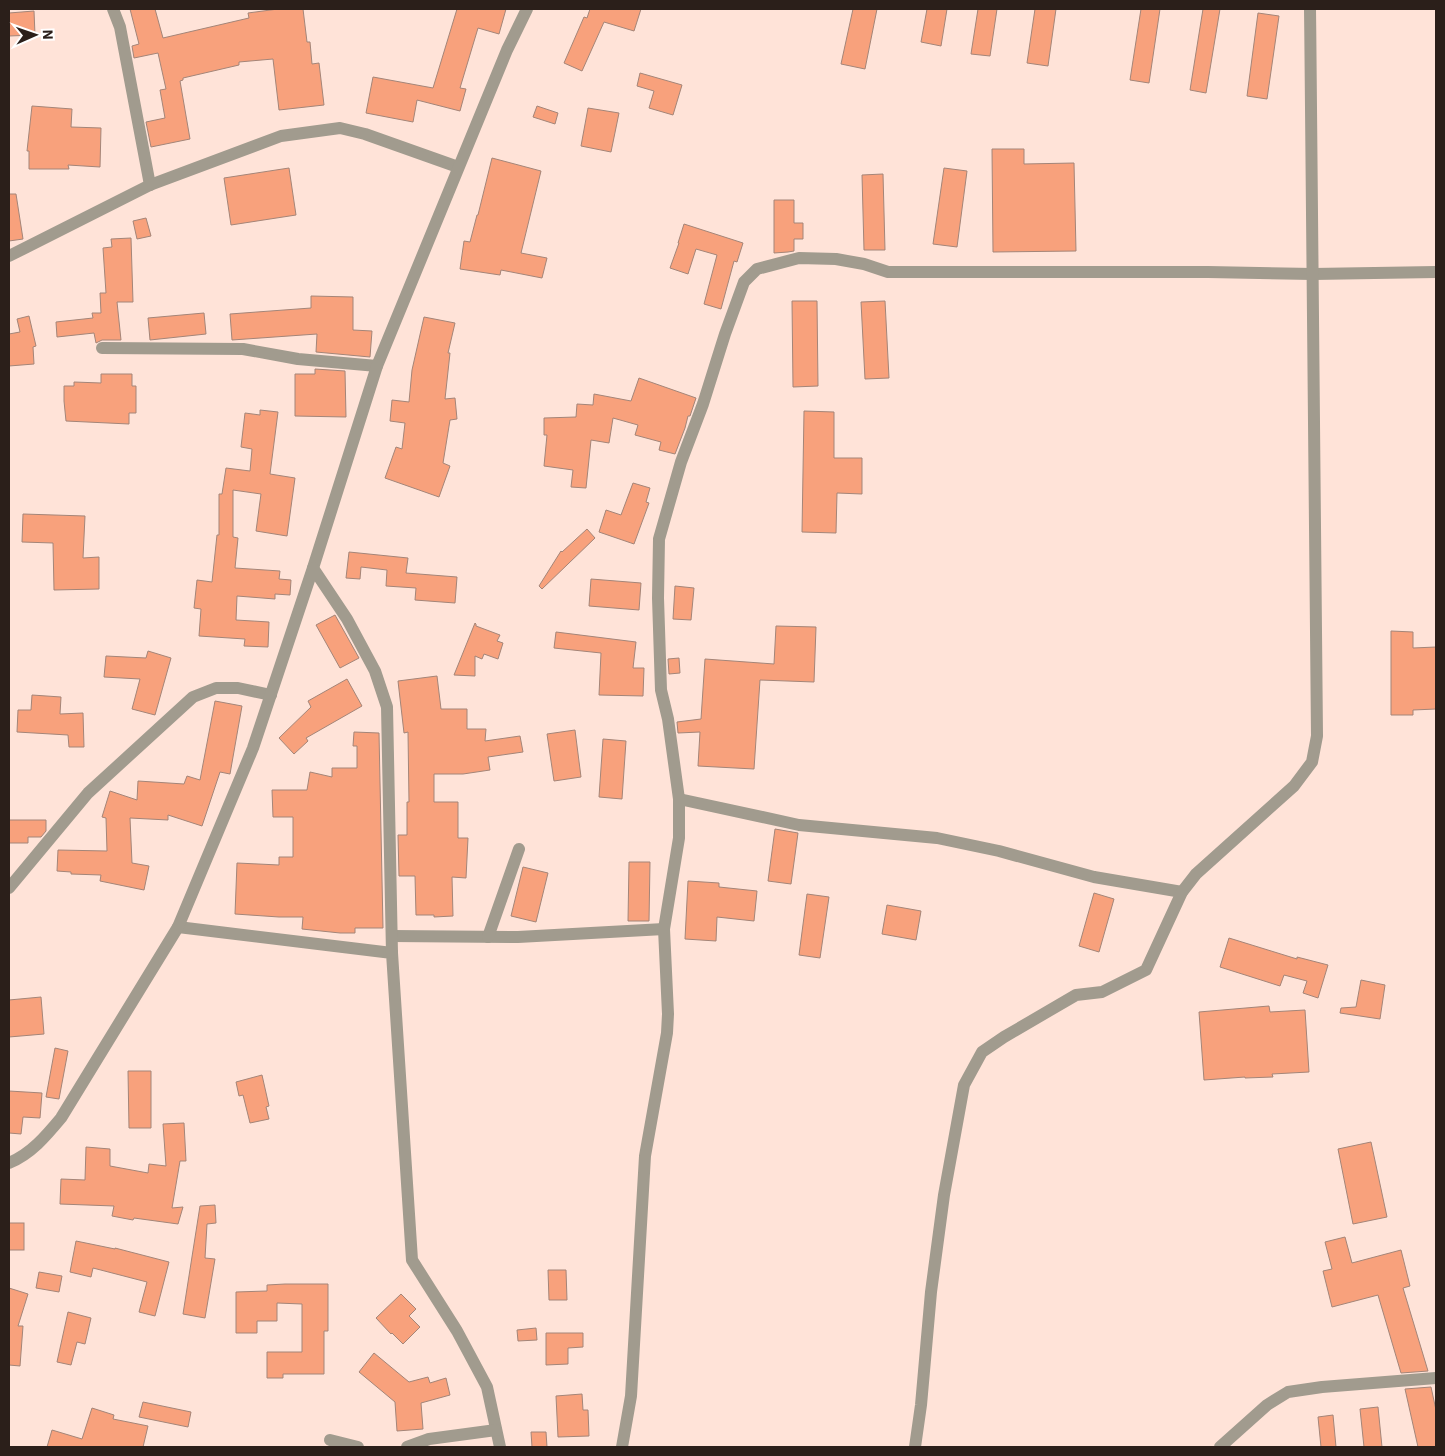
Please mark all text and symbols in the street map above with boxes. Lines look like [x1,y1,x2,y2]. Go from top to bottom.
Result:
north arrow [10,10,60,60]
text: N [39,29,57,40]

